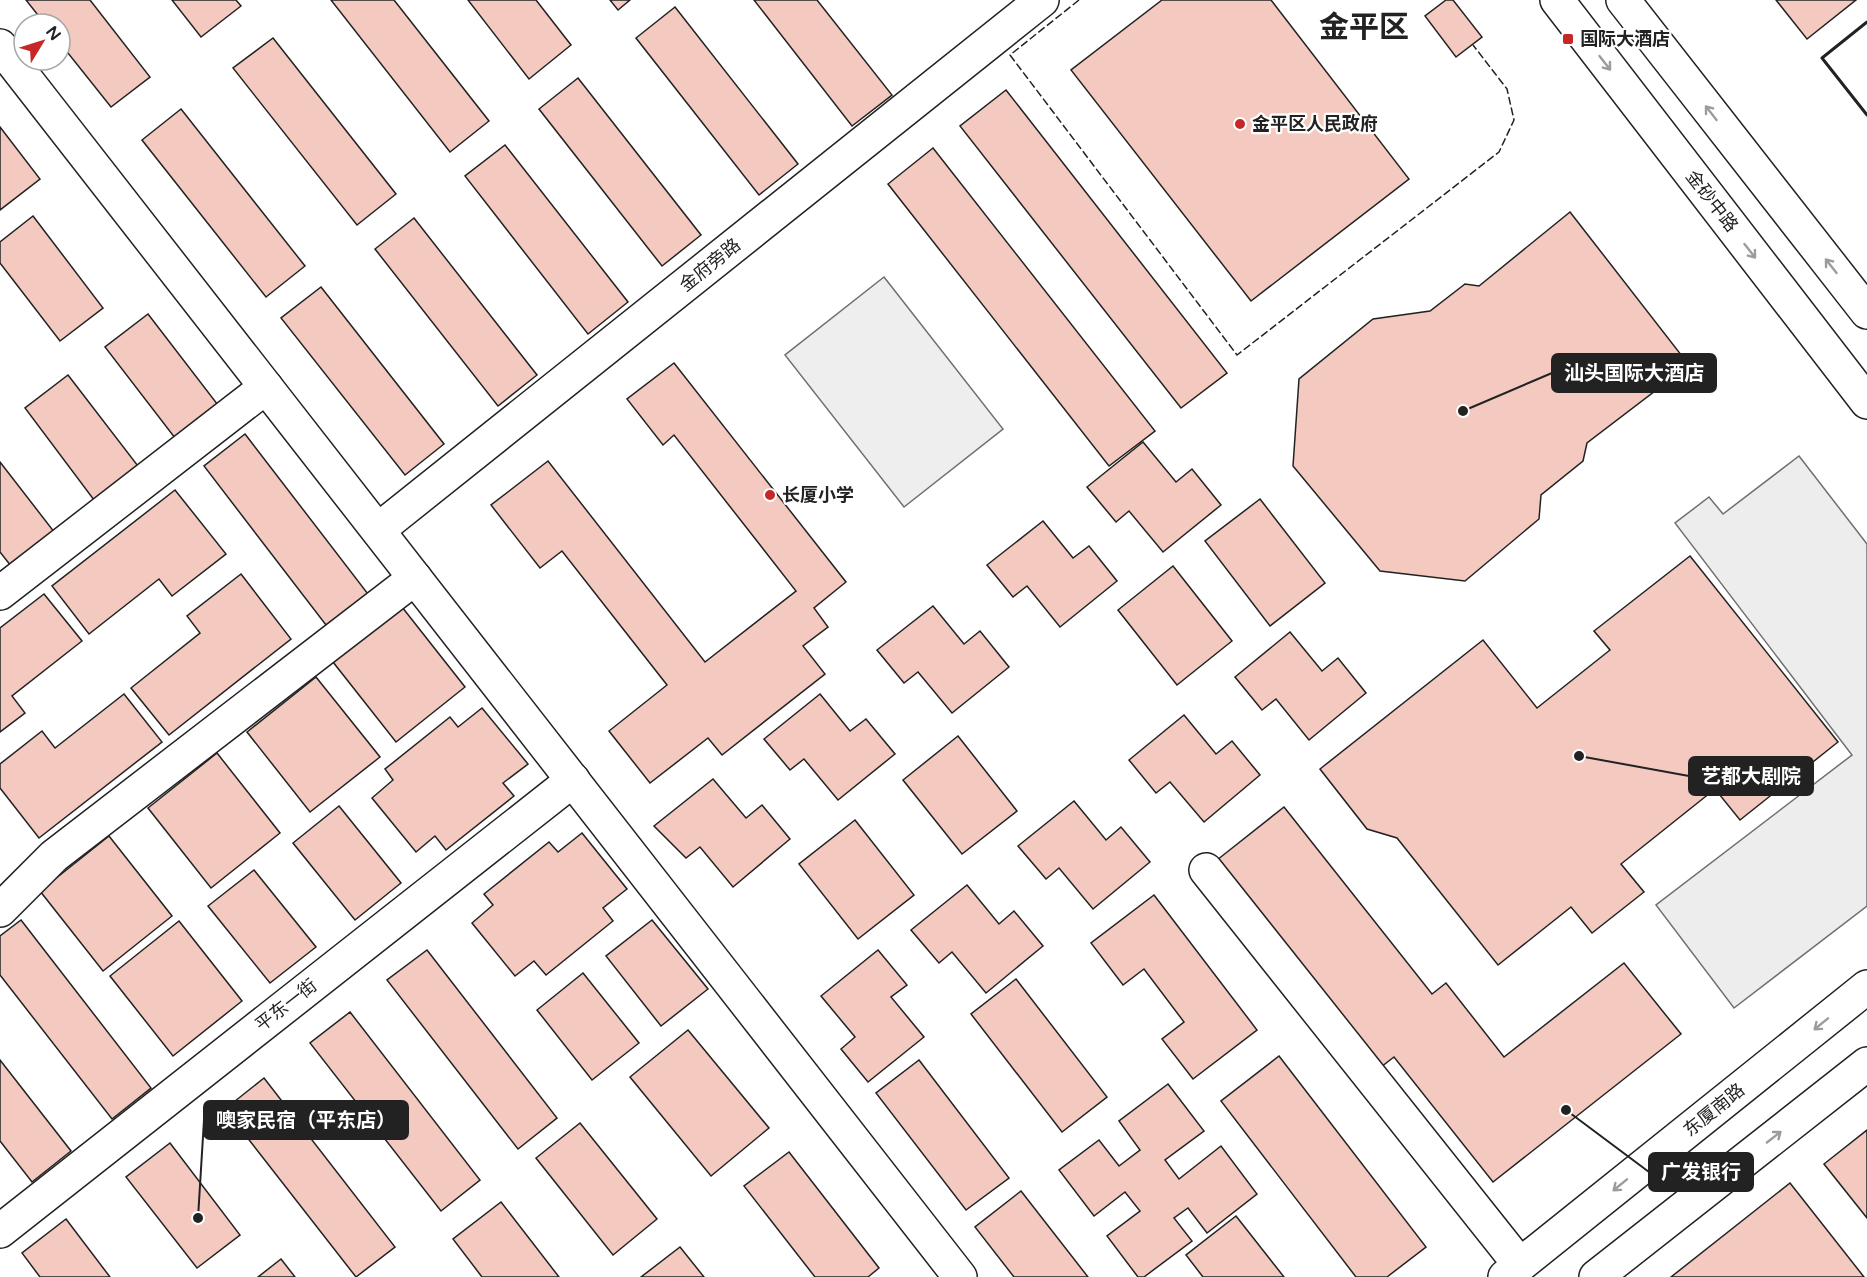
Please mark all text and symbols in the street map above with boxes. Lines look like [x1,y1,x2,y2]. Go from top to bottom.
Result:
district label: 金平区 [1319,9,1409,46]
north arrow [12,12,72,72]
text: N [41,22,65,45]
place label: 国际大酒店 [1580,28,1670,50]
marker: 国际大酒店 [1561,32,1575,46]
one-way arrow [1599,55,1612,71]
one-way arrow [1705,105,1718,121]
place label: 金平区人民政府 [1252,113,1378,135]
marker: 金平区人民政府 [1233,117,1247,131]
street label: 金砂中路 [1681,166,1743,236]
street label: 金府旁路 [675,234,745,296]
one-way arrow [1744,242,1756,258]
one-way arrow [1825,259,1837,275]
callout: 汕头国际大酒店 [1552,354,1716,392]
text: 汕头国际大酒店 [1564,362,1704,386]
place label: 长厦小学 [782,484,854,506]
marker: 长厦小学 [763,488,777,502]
callout: 艺都大剧院 [1689,757,1813,795]
text: 艺都大剧院 [1701,765,1801,789]
street label: 平东一街 [251,974,321,1036]
one-way arrow [1814,1017,1830,1030]
street label: 东厦南路 [1679,1079,1749,1141]
callout: 噢家民宿（平东店） [204,1101,408,1139]
text: 噢家民宿（平东店） [216,1109,396,1133]
one-way arrow [1766,1130,1782,1143]
callout: 广发银行 [1649,1153,1753,1191]
text: 广发银行 [1661,1161,1741,1185]
one-way arrow [1612,1179,1628,1192]

